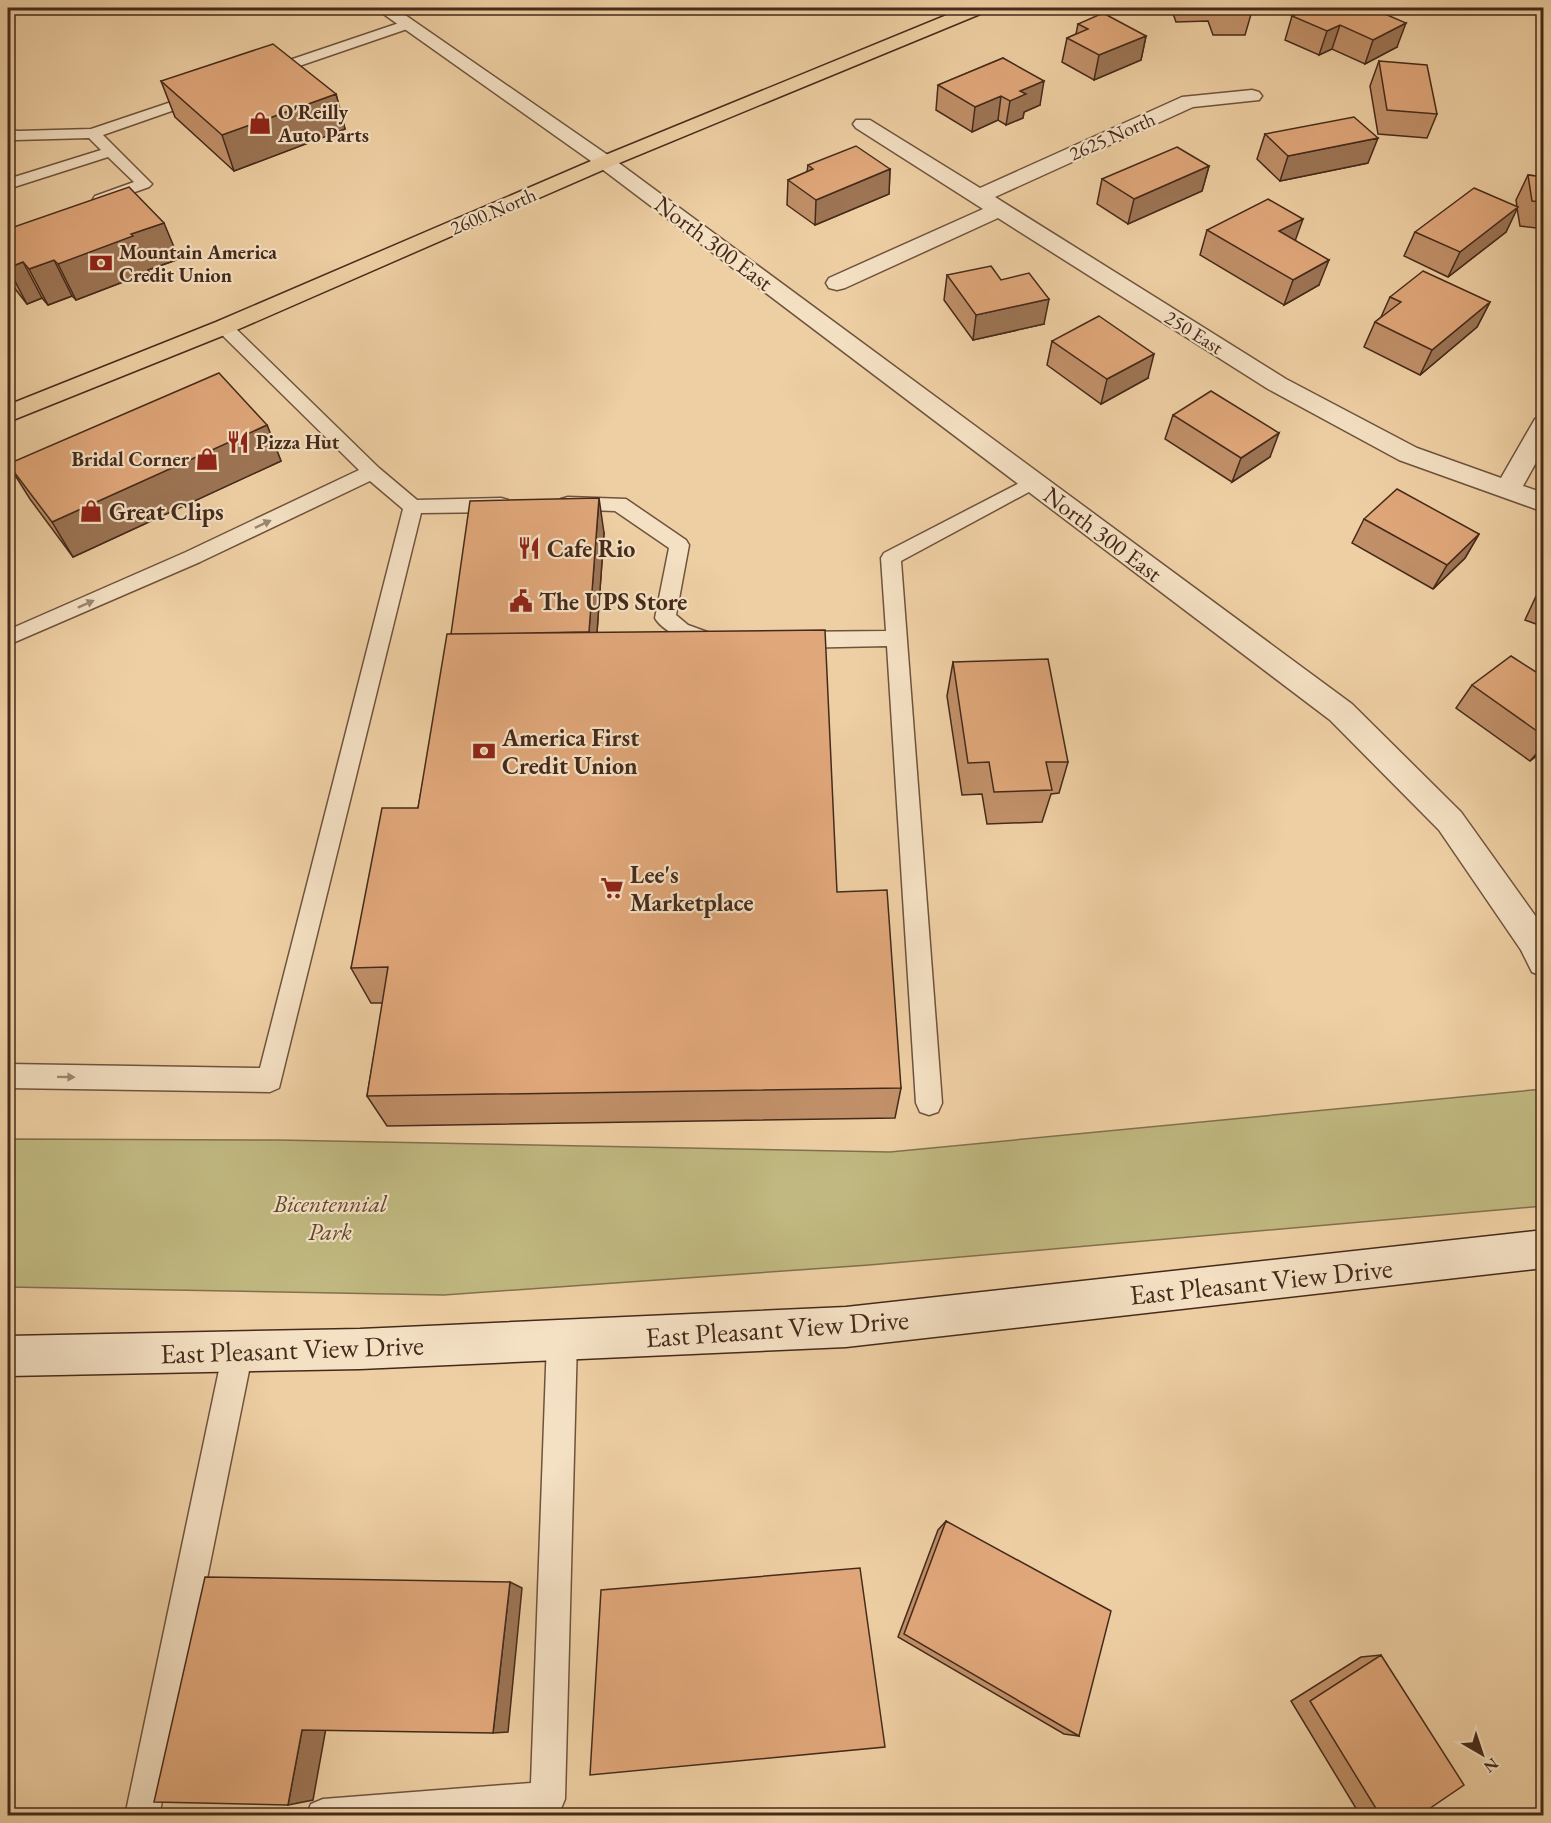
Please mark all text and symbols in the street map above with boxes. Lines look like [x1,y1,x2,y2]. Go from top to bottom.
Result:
place label: O'Reilly Auto Parts [277,99,369,148]
street label: 2625 North [1065,106,1159,166]
shop icon: O'Reilly Auto Parts [247,110,273,136]
street label: 2600 North [446,181,540,241]
street label: North 300 East [648,188,780,298]
place label: Mountain America Credit Union [119,239,277,288]
bank icon: Mountain America Credit Union [88,250,114,276]
street label: 250 East [1160,304,1229,360]
restaurant icon: Pizza Hut [225,429,251,455]
place label: Pizza Hut [256,429,340,455]
place label: Bridal Corner [72,446,190,472]
shop icon: Bridal Corner [194,446,220,472]
street label: North 300 East [1037,479,1169,589]
place label: Great Clips [109,496,224,527]
shop icon: Great Clips [78,498,104,524]
one-way arrow [255,519,272,528]
place label: Cafe Rio [547,533,635,564]
restaurant icon: Cafe Rio [516,535,542,561]
place label: The UPS Store [539,586,687,617]
public building icon: The UPS Store [508,588,534,614]
one-way arrow [77,599,95,609]
place label: America First Credit Union [501,722,639,781]
bank icon: America First Credit Union [471,738,497,764]
place label: Lee's Marketplace [630,859,754,918]
supermarket icon: Lee's Marketplace [599,875,625,901]
one-way arrow [56,1072,75,1082]
park label: Bicentennial Park [272,1188,388,1247]
street label: East Pleasant View Drive [1128,1249,1394,1313]
street label: East Pleasant View Drive [644,1301,910,1355]
street label: East Pleasant View Drive [159,1326,425,1372]
north arrow [1452,1724,1512,1784]
text: N [1479,1753,1503,1778]

